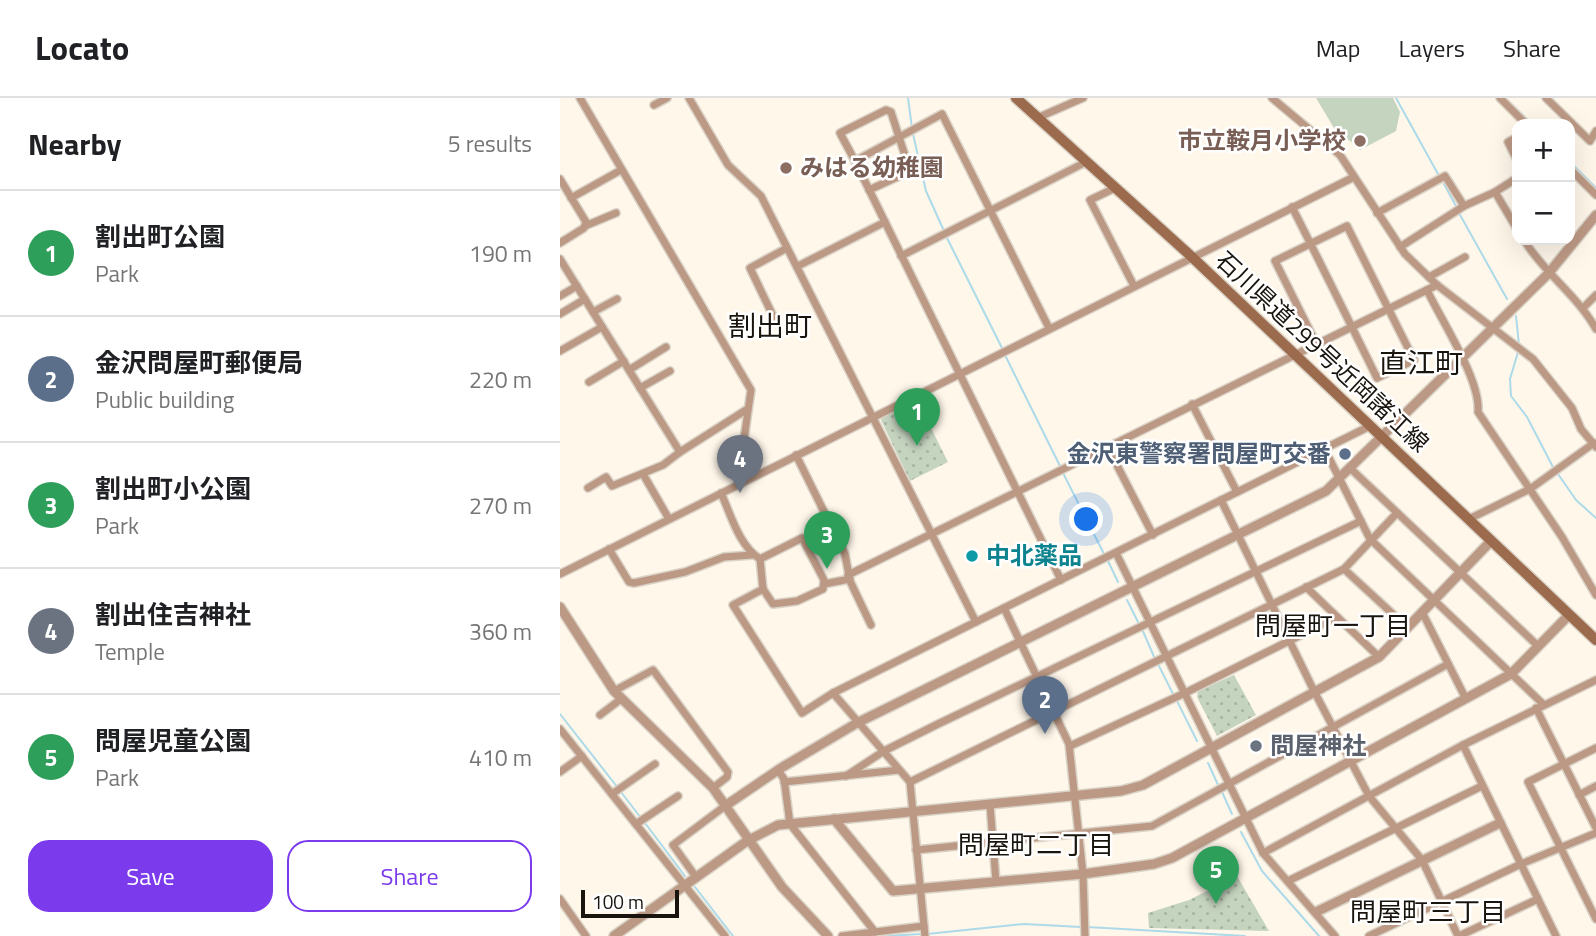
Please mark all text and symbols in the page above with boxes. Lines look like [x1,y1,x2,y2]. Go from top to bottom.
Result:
text: Locato [35,23,129,73]
text: Map [1316,30,1361,66]
text: Layers [1399,30,1465,66]
text: Share [1503,30,1561,66]
map controls [1512,119,1575,245]
button: + [1512,119,1575,182]
text: Nearby [28,121,121,167]
place label: 市立鞍月小学校 [1178,122,1346,158]
text: 5 results [448,126,532,161]
marker: 市立鞍月小学校 [1352,133,1368,149]
place label: みはる幼稚園 [800,149,944,185]
marker: みはる幼稚園 [778,160,794,176]
button: − [1512,182,1575,245]
text: 割出町公園 [95,217,225,256]
text: 1 [45,236,57,271]
text: 190 m [469,236,532,271]
street label: 石川県道299号近岡諸江線 [1208,243,1437,460]
text: Park [95,256,139,291]
district label: 割出町 [728,304,812,347]
district label: 直江町 [1379,341,1463,384]
text: 金沢問屋町郵便局 [95,343,303,382]
text: 2 [45,362,57,397]
text: 220 m [469,362,532,397]
text: Public building [95,382,234,417]
pin: 1 [894,388,940,446]
pin: 4 [717,435,763,493]
place label: 金沢東警察署問屋町交番 [1067,435,1331,471]
marker: 金沢東警察署問屋町交番 [1337,446,1353,462]
text: 割出町小公園 [95,469,251,508]
text: 3 [45,488,57,523]
text: 270 m [469,488,532,523]
your location [1069,502,1103,536]
text: Park [95,508,139,543]
pin: 3 [804,511,850,569]
place label: 中北薬品 [986,537,1082,573]
marker: 中北薬品 [964,548,980,564]
text: 割出住吉神社 [95,595,251,634]
district label: 問屋町一丁目 [1255,606,1411,645]
text: 4 [45,614,57,649]
text: 360 m [469,614,532,649]
text: Temple [95,634,165,669]
pin: 2 [1022,676,1068,734]
text: 問屋児童公園 [95,721,251,760]
place label: 問屋神社 [1270,727,1366,763]
marker: 問屋神社 [1248,738,1264,754]
text: 5 [45,740,57,775]
text: 410 m [469,740,532,775]
text: Park [95,760,139,795]
district label: 問屋町二丁目 [958,825,1114,864]
button: Save [28,840,273,912]
button: Share [287,840,532,912]
pin: 5 [1193,846,1239,904]
scale bar [581,887,679,919]
text: 100 m [592,887,644,916]
district label: 問屋町三丁目 [1350,892,1506,931]

